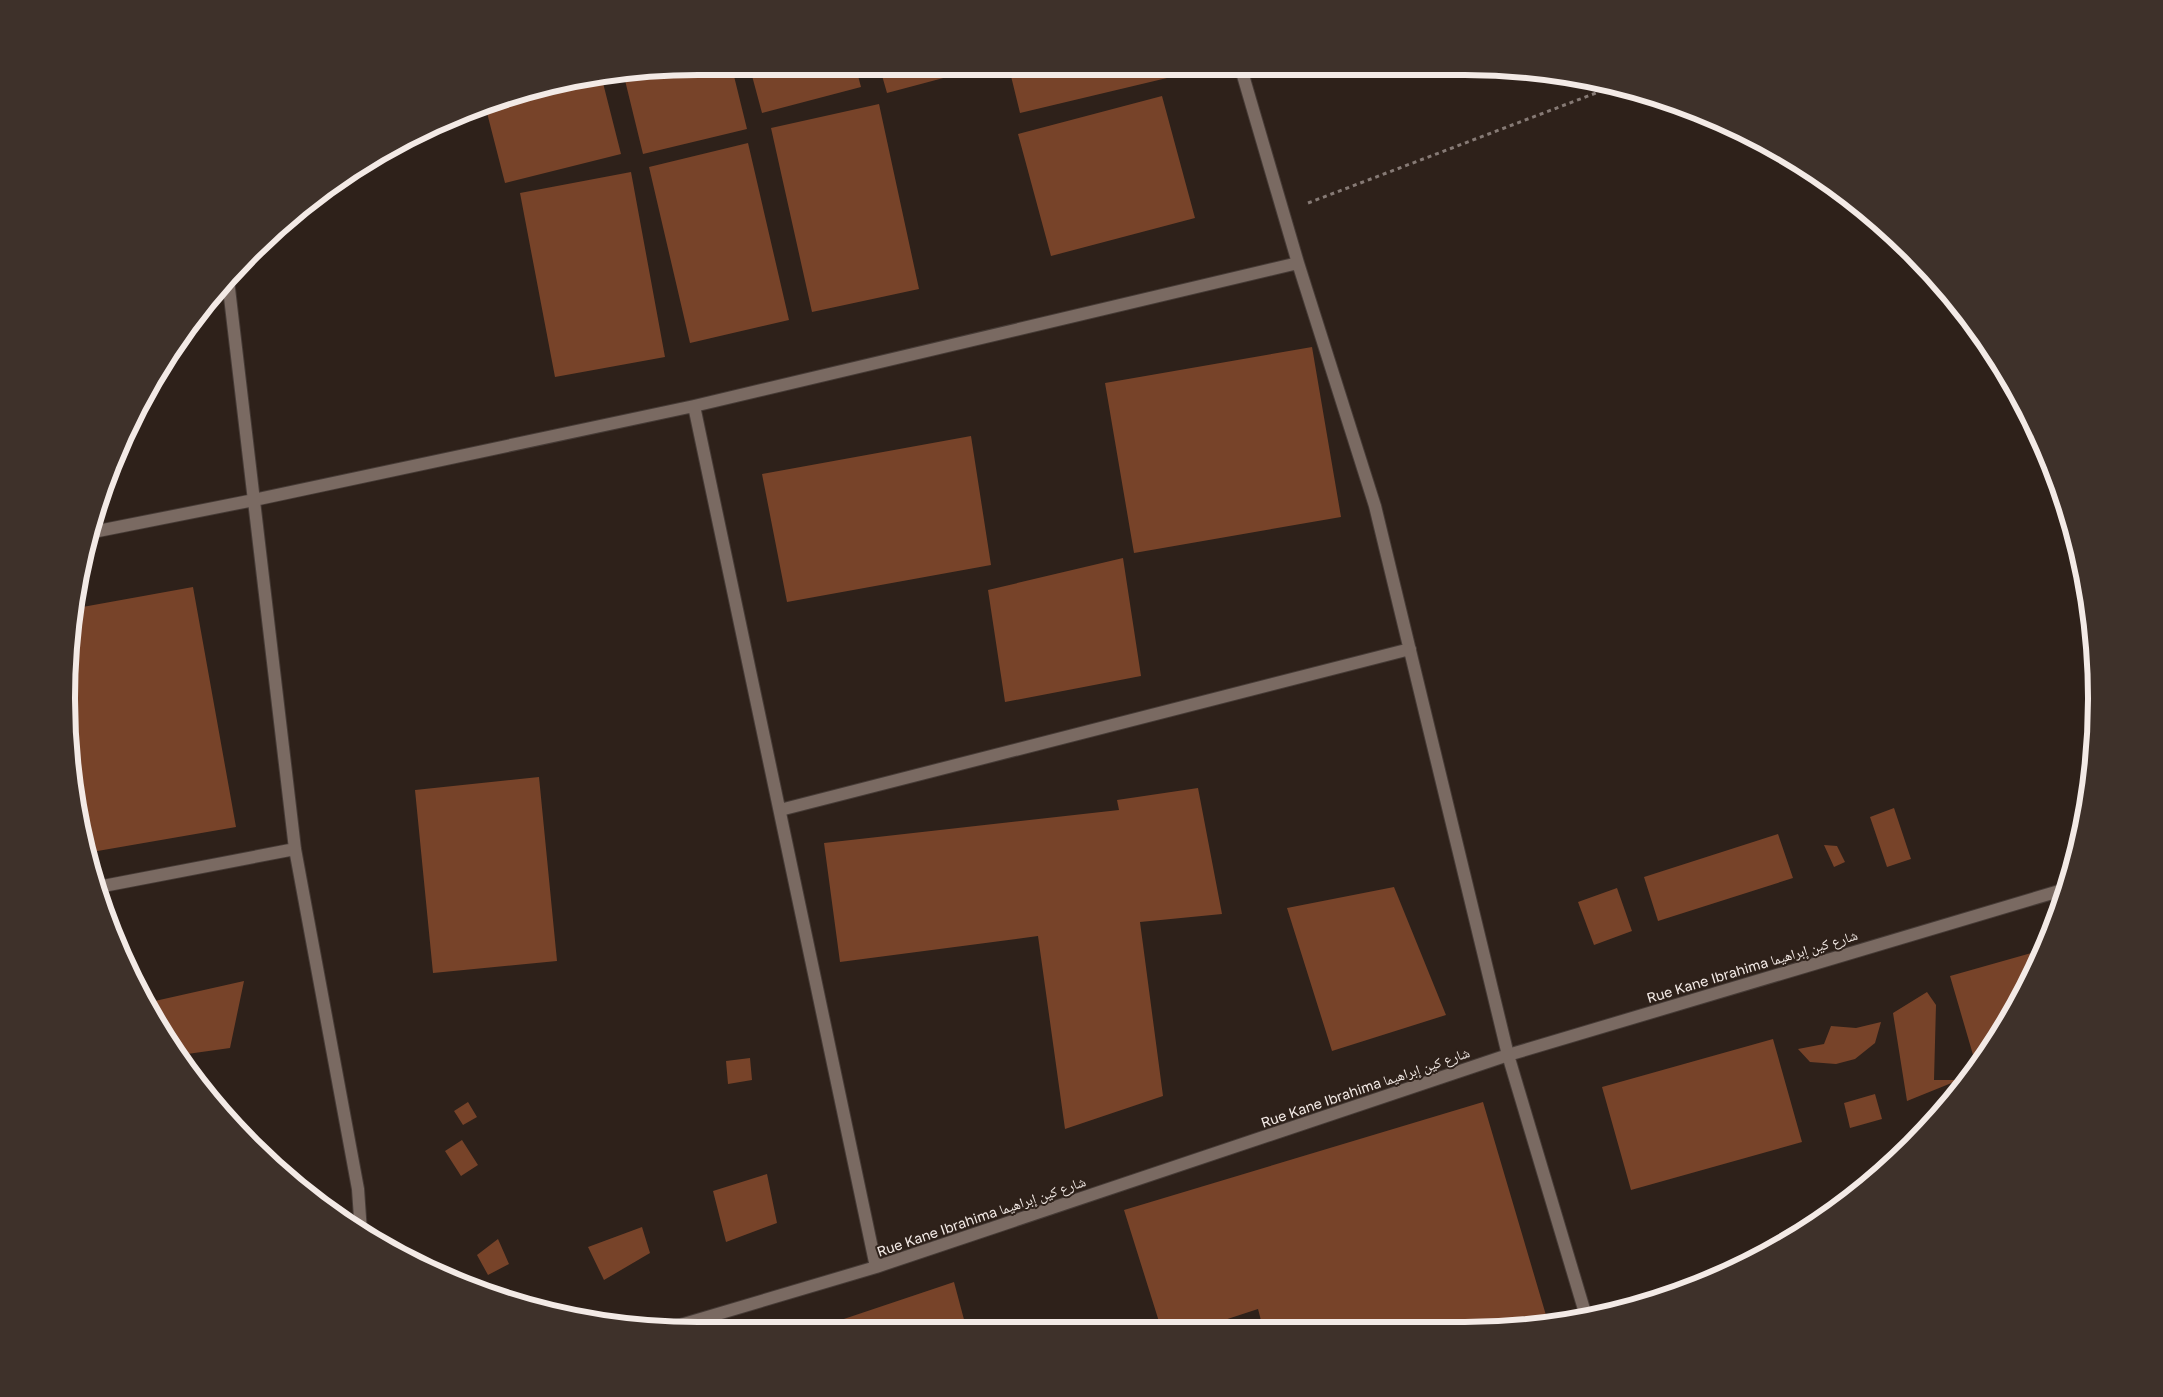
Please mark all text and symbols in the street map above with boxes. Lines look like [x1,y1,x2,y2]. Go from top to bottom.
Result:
street label: Rue Kane Ibrahima شارع كين إبراهيما [1644,926,1860,1008]
street label: Rue Kane Ibrahima شارع كين إبراهيما [1258,1043,1472,1133]
street label: Rue Kane Ibrahima شارع كين إبراهيما [874,1172,1088,1262]

